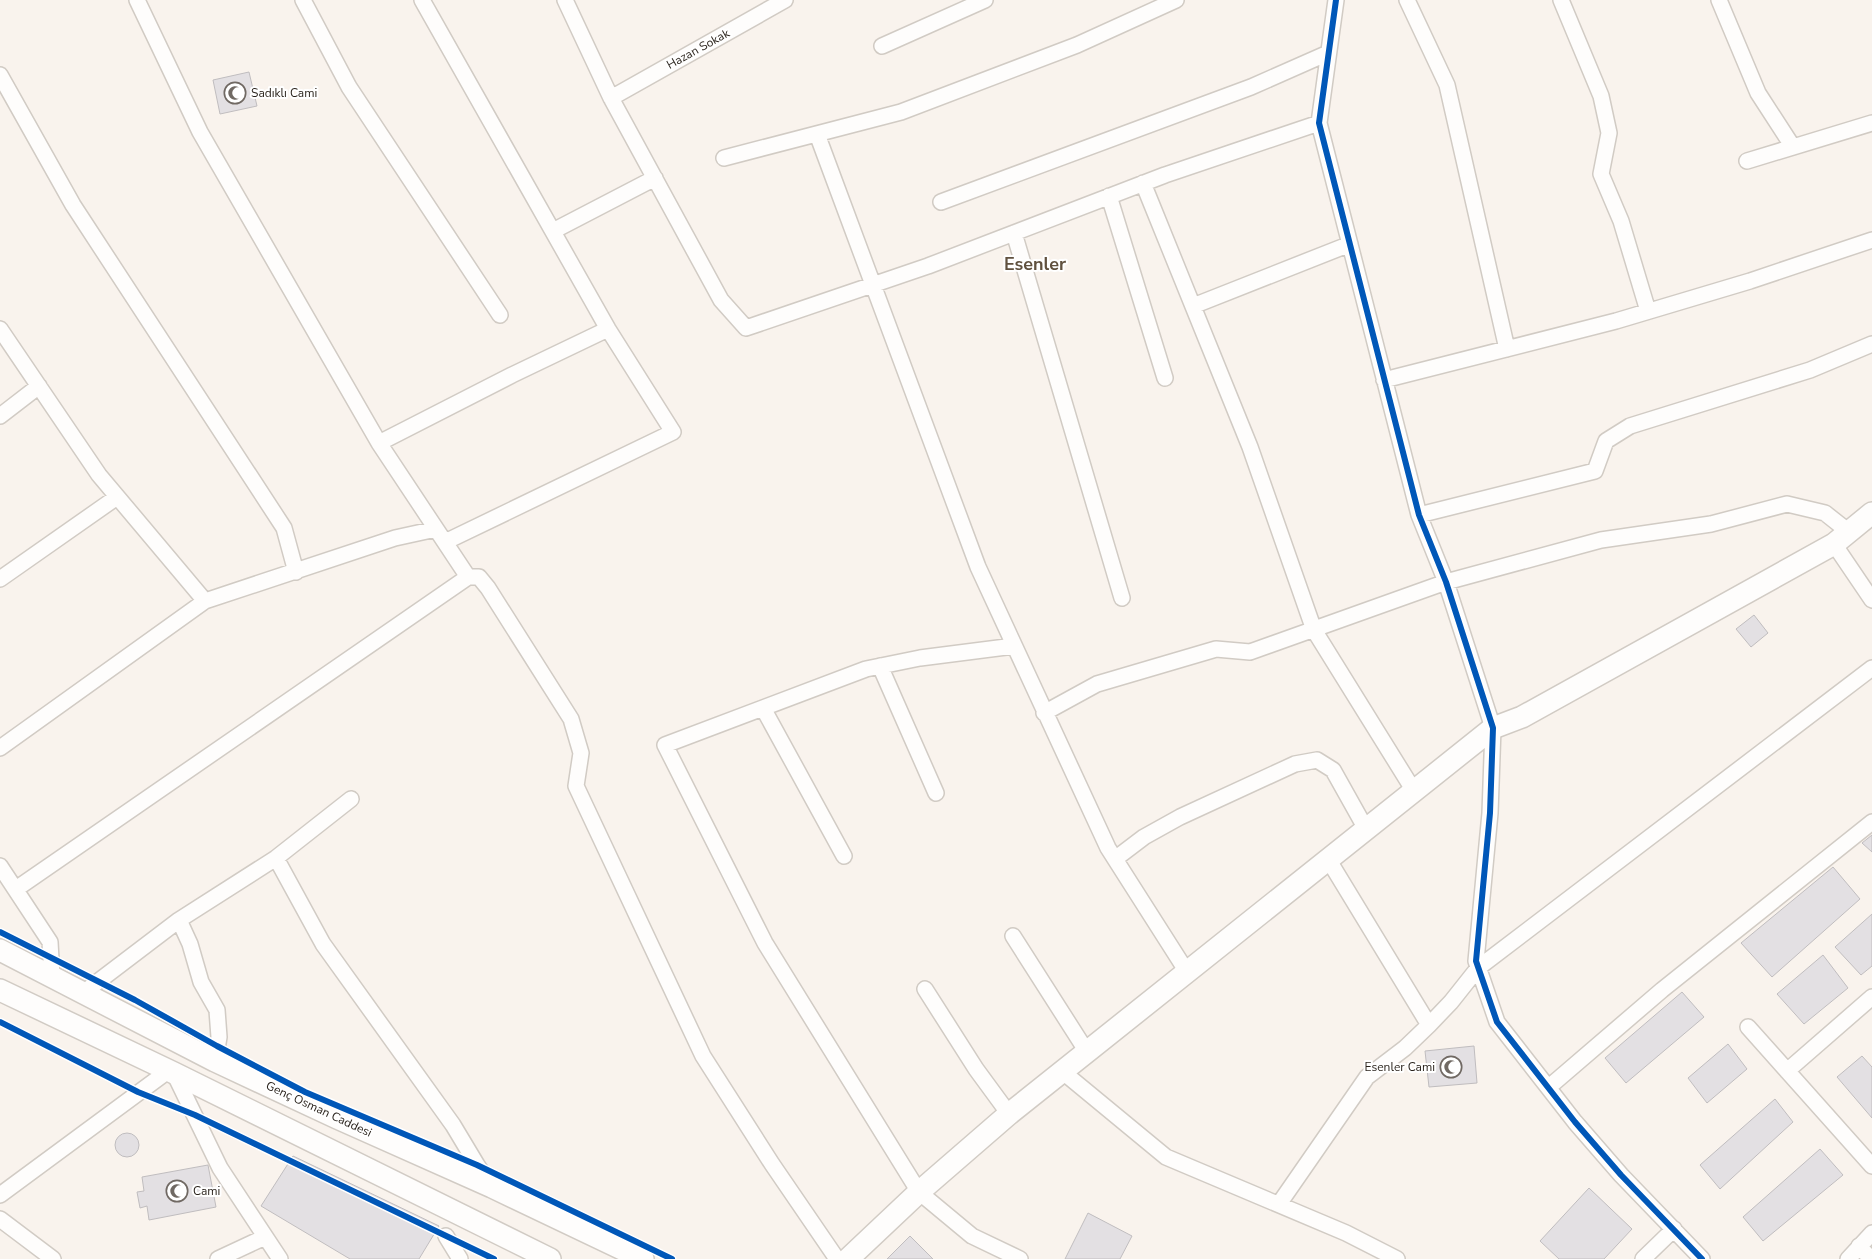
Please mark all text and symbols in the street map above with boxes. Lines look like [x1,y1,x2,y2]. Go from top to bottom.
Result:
street label: Hazan Sokak [664,25,733,73]
mosque icon: Sadıklı Cami [223,81,247,105]
place label: Sadıklı Cami [251,85,317,101]
district label: Esenler [1004,252,1066,276]
mosque icon: Esenler Cami [1439,1055,1463,1079]
place label: Esenler Cami [1365,1059,1435,1075]
street label: Genç Osman Caddesi [263,1077,375,1141]
mosque icon: Cami [165,1179,189,1203]
place label: Cami [193,1183,220,1199]

